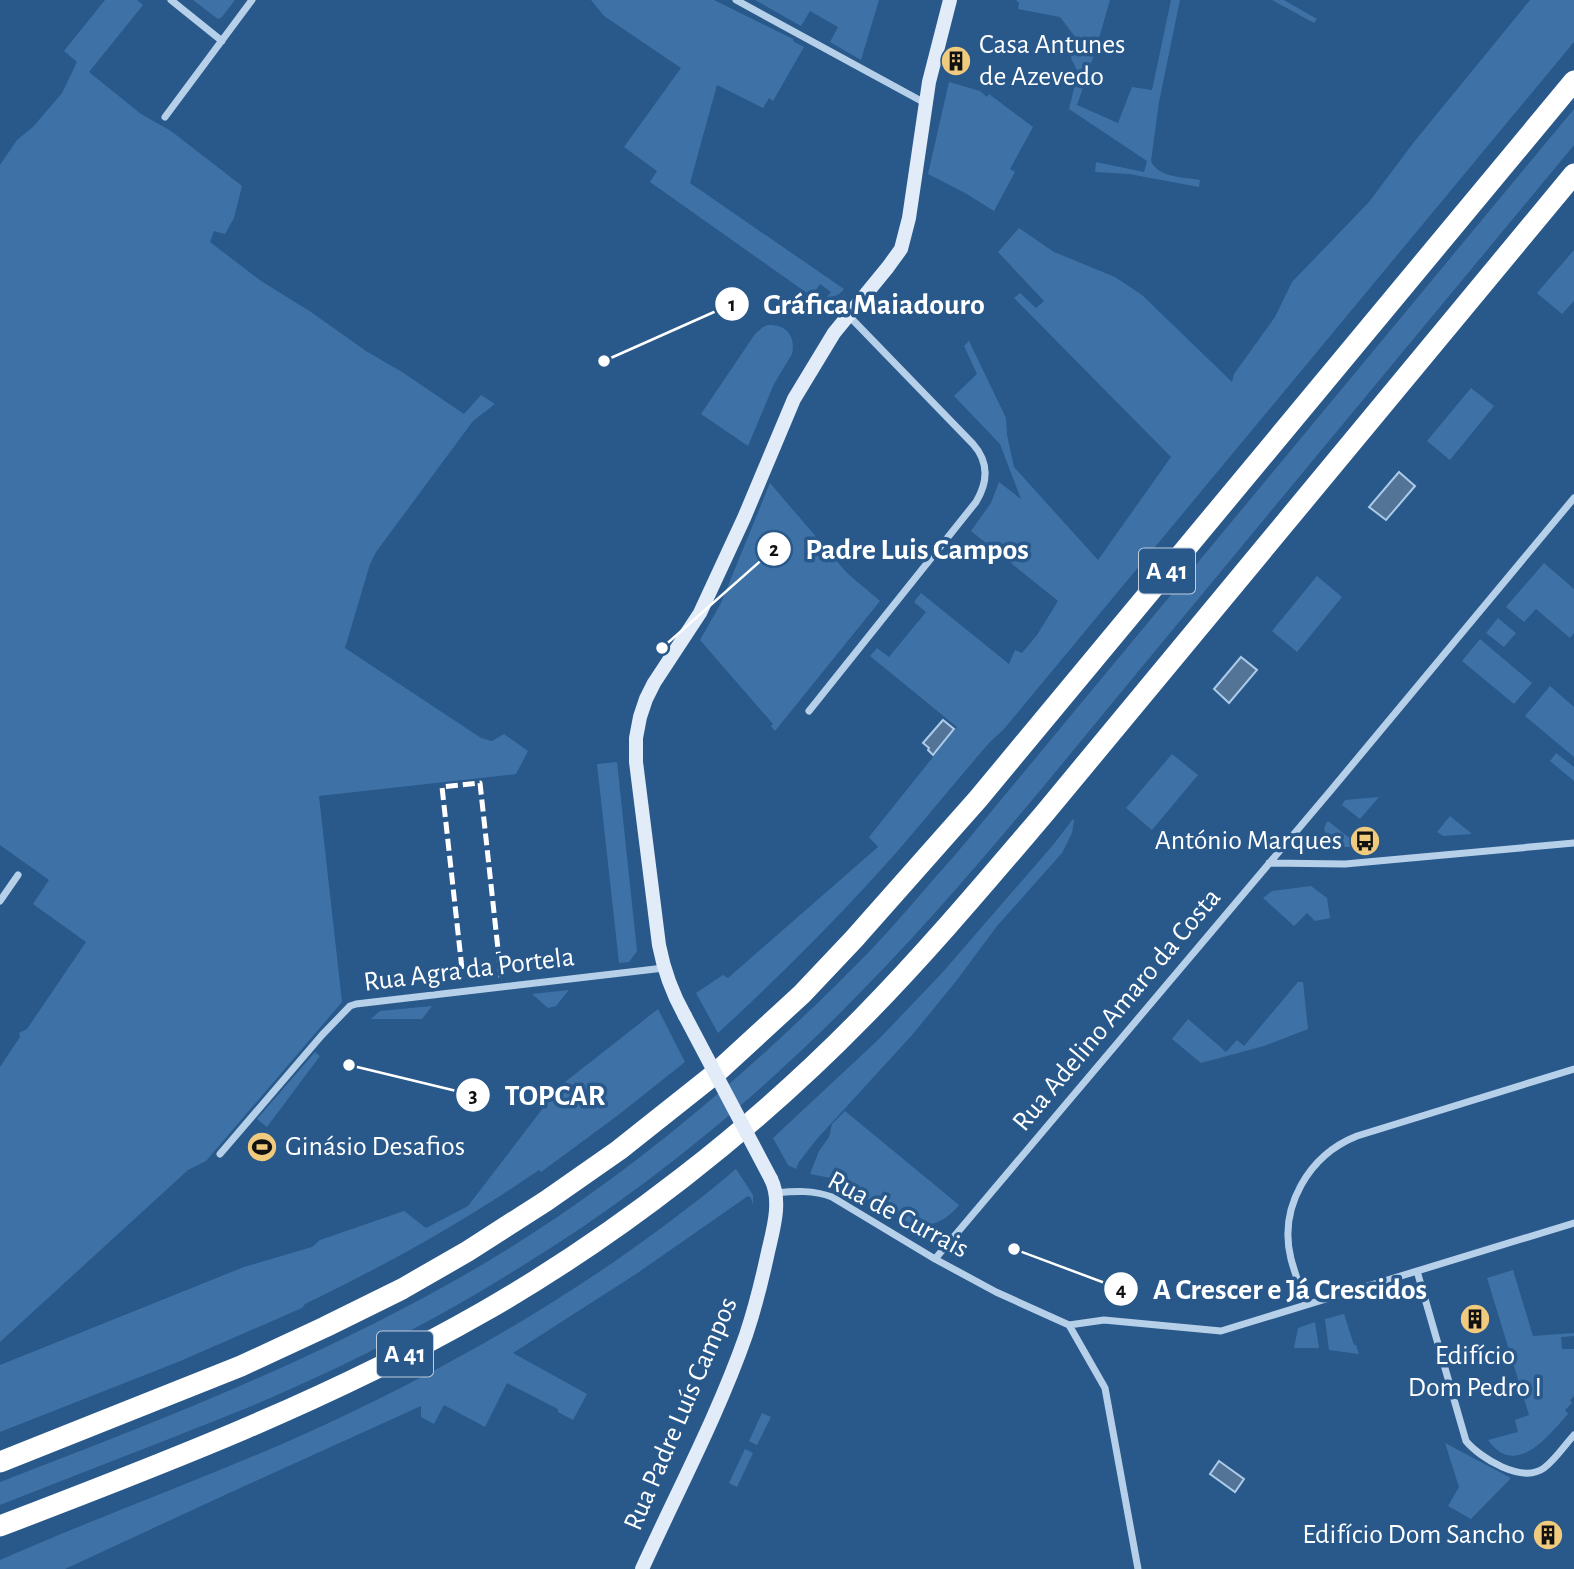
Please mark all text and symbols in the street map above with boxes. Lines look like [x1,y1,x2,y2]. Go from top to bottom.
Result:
place label: Casa Antunes de Azevedo [979,31,1125,91]
building icon: Casa Antunes de Azevedo [939,44,973,78]
callout: Gráfica Maiadouro [714,278,999,329]
text: Gráfica Maiadouro [763,290,985,320]
text: 1 [728,294,736,315]
callout: Padre Luis Campos [756,523,1043,574]
text: Padre Luis Campos [805,535,1029,565]
text: 2 [769,539,779,560]
road number: A 41 [1139,548,1195,594]
bus stop icon: António Marques [1348,824,1382,858]
place label: António Marques [1155,827,1342,855]
street label: Rua Adelino Amaro da Costa [1008,883,1226,1137]
street label: Rua Agra da Portela [362,943,576,997]
callout: TOPCAR [455,1069,619,1120]
text: TOPCAR [505,1081,606,1111]
text: 3 [468,1085,478,1106]
sports icon: Ginásio Desafios [245,1130,279,1164]
place label: Ginásio Desafios [285,1133,465,1161]
street label: Rua de Currais [823,1166,973,1264]
callout: A Crescer e Já Crescidos [1104,1263,1441,1314]
text: A Crescer e Já Crescidos [1153,1275,1427,1305]
text: 4 [1116,1279,1126,1300]
street label: Rua Padre Luís Campos [619,1293,743,1535]
building icon: Edifício Dom Pedro I [1458,1302,1492,1336]
road number: A 41 [377,1331,433,1376]
place label: Edifício Dom Pedro I [1408,1342,1542,1402]
building icon: Edifício Dom Sancho [1531,1518,1565,1552]
place label: Edifício Dom Sancho [1302,1521,1525,1549]

